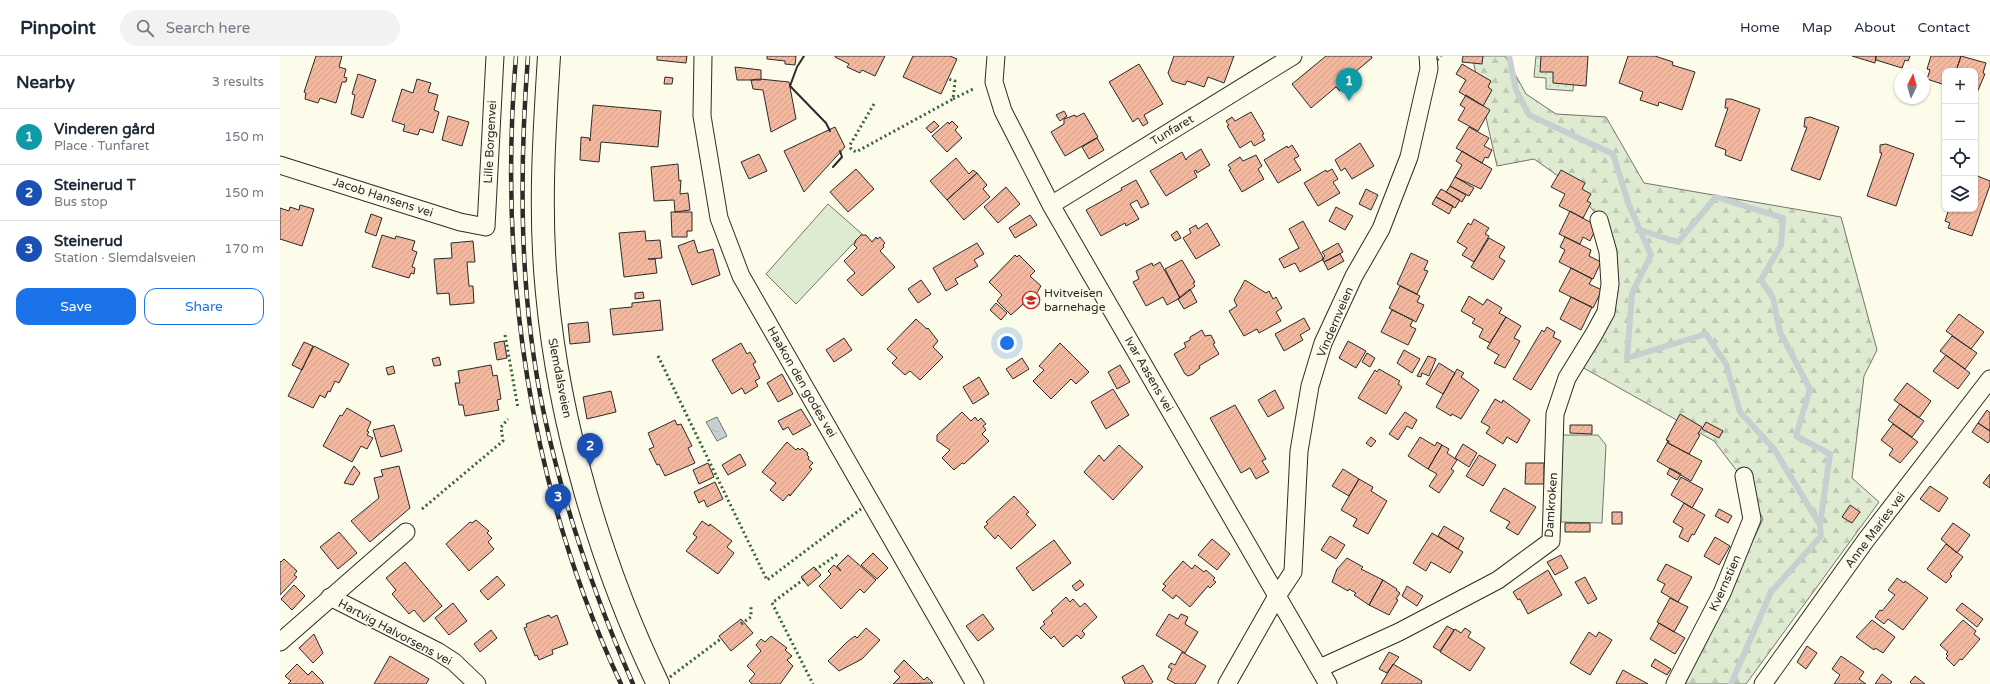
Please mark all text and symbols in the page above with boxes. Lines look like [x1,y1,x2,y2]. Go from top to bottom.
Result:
search box [120,10,400,46]
text: Pinpoint [20,17,96,39]
icon: search [134,17,156,39]
text: Search here [166,19,250,37]
text: Home [1740,19,1780,36]
text: Map [1802,19,1832,36]
text: About [1854,19,1896,36]
text: Contact [1918,19,1970,36]
pin: 1 [1336,68,1362,101]
north arrow [1894,68,1930,104]
map controls [1942,68,1978,212]
button: + [1942,68,1978,104]
text: Nearby [16,72,75,93]
text: 3 results [212,74,264,90]
street label: Lille Borgenvei [481,100,499,184]
button: − [1942,104,1978,140]
street label: Tunfaret [1148,111,1197,148]
text: Vinderen gård [54,120,155,138]
text: 1 [25,129,33,145]
text: 150 m [224,129,264,145]
text: Place · Tunfaret [54,138,150,154]
button: locate [1942,140,1978,176]
street label: Jacob Hansens vei [331,174,435,220]
text: Steinerud T [54,176,136,194]
button: layers [1942,176,1978,212]
text: 2 [25,185,33,201]
text: 150 m [224,185,264,201]
text: Bus stop [54,194,108,210]
text: Steinerud [54,232,123,250]
text: 3 [25,241,33,257]
text: 170 m [224,241,264,257]
text: Station · Slemdalsveien [54,250,196,266]
street label: Vindernveien [1314,285,1356,359]
place label: Hvitveisen barnehage [1044,286,1106,314]
button: Save [16,288,136,325]
button: Share [144,288,264,325]
school or university icon: Hvitveisen barnehage [1021,290,1041,310]
street label: Haakon den godes vei [765,324,839,440]
your location [997,333,1017,353]
street label: Ivar Aasens vei [1122,334,1176,414]
street label: Slemdalsveien [545,337,575,419]
pin: 2 [577,433,603,466]
street label: Damkroken [1542,472,1560,538]
pin: 3 [545,484,571,517]
street label: Anne Maries vei [1842,489,1908,571]
street label: Kvernstien [1706,553,1744,613]
street label: Hartvig Halvorsens vei [336,596,454,668]

